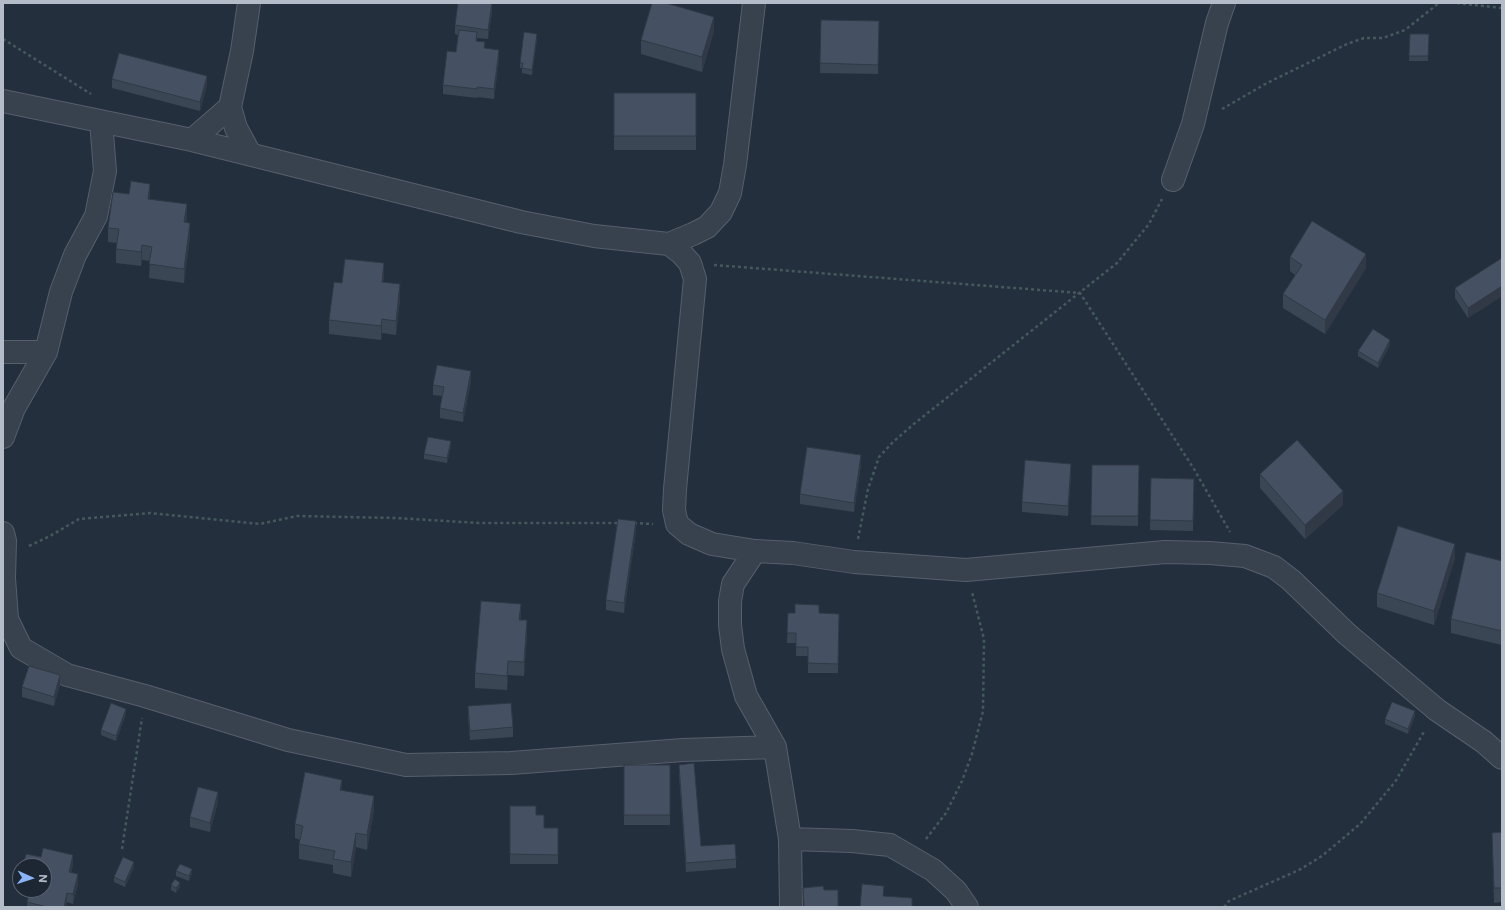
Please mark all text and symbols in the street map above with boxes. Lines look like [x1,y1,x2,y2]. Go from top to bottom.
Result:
north arrow [12,858,52,898]
text: N [37,874,49,883]

